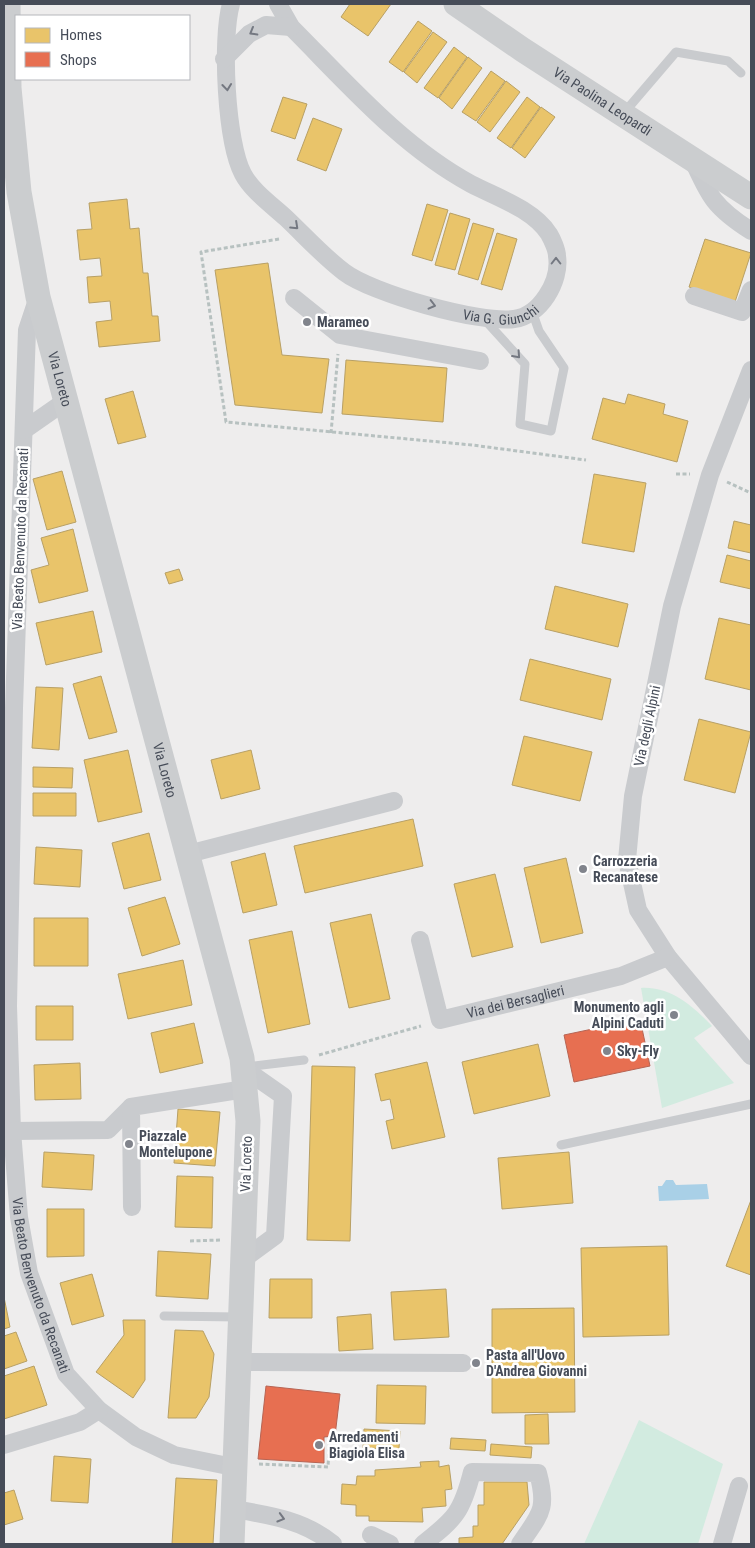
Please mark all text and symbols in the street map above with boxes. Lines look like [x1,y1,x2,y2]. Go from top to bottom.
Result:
legend [15,15,190,80]
text: Homes [60,26,102,44]
one-way arrow [250,26,259,36]
text: Shops [60,51,97,69]
street label: Via Paolina Leopardi [550,64,655,139]
one-way arrow [221,83,232,91]
one-way arrow [289,220,298,229]
one-way arrow [551,256,561,264]
one-way arrow [428,300,436,310]
street label: Via G. Giunchi [462,302,542,328]
place label: Marameo [317,314,369,330]
marker: Marameo [301,316,313,328]
one-way arrow [511,349,520,358]
street label: Via Loreto [45,350,75,408]
street label: Via Beato Benvenuto da Recanati [9,448,31,630]
street label: Via degli Alpini [631,684,663,768]
street label: Via Loreto [150,741,180,799]
place label: Carrozzeria Recanatese [593,853,658,885]
marker: Carrozzeria Recanatese [577,863,589,875]
street label: Via dei Bersaglieri [465,982,566,1021]
place label: Monumento agli Alpini Caduti [574,999,664,1031]
marker: Monumento agli Alpini Caduti [668,1009,680,1021]
place label: Sky-Fly [617,1043,660,1059]
marker: Sky-Fly [601,1045,613,1057]
place label: Piazzale Montelupone [139,1128,213,1160]
street label: Via Loreto [237,1136,255,1192]
marker: Piazzale Montelupone [123,1138,135,1150]
street label: Via Beato Benvenuto da Recanati [9,1197,73,1375]
place label: Pasta all'Uovo D'Andrea Giovanni [486,1347,587,1379]
marker: Pasta all'Uovo D'Andrea Giovanni [470,1357,482,1369]
place label: Arredamenti Biagiola Elisa [329,1429,405,1461]
marker: Arredamenti Biagiola Elisa [313,1439,325,1451]
one-way arrow [277,1513,285,1523]

